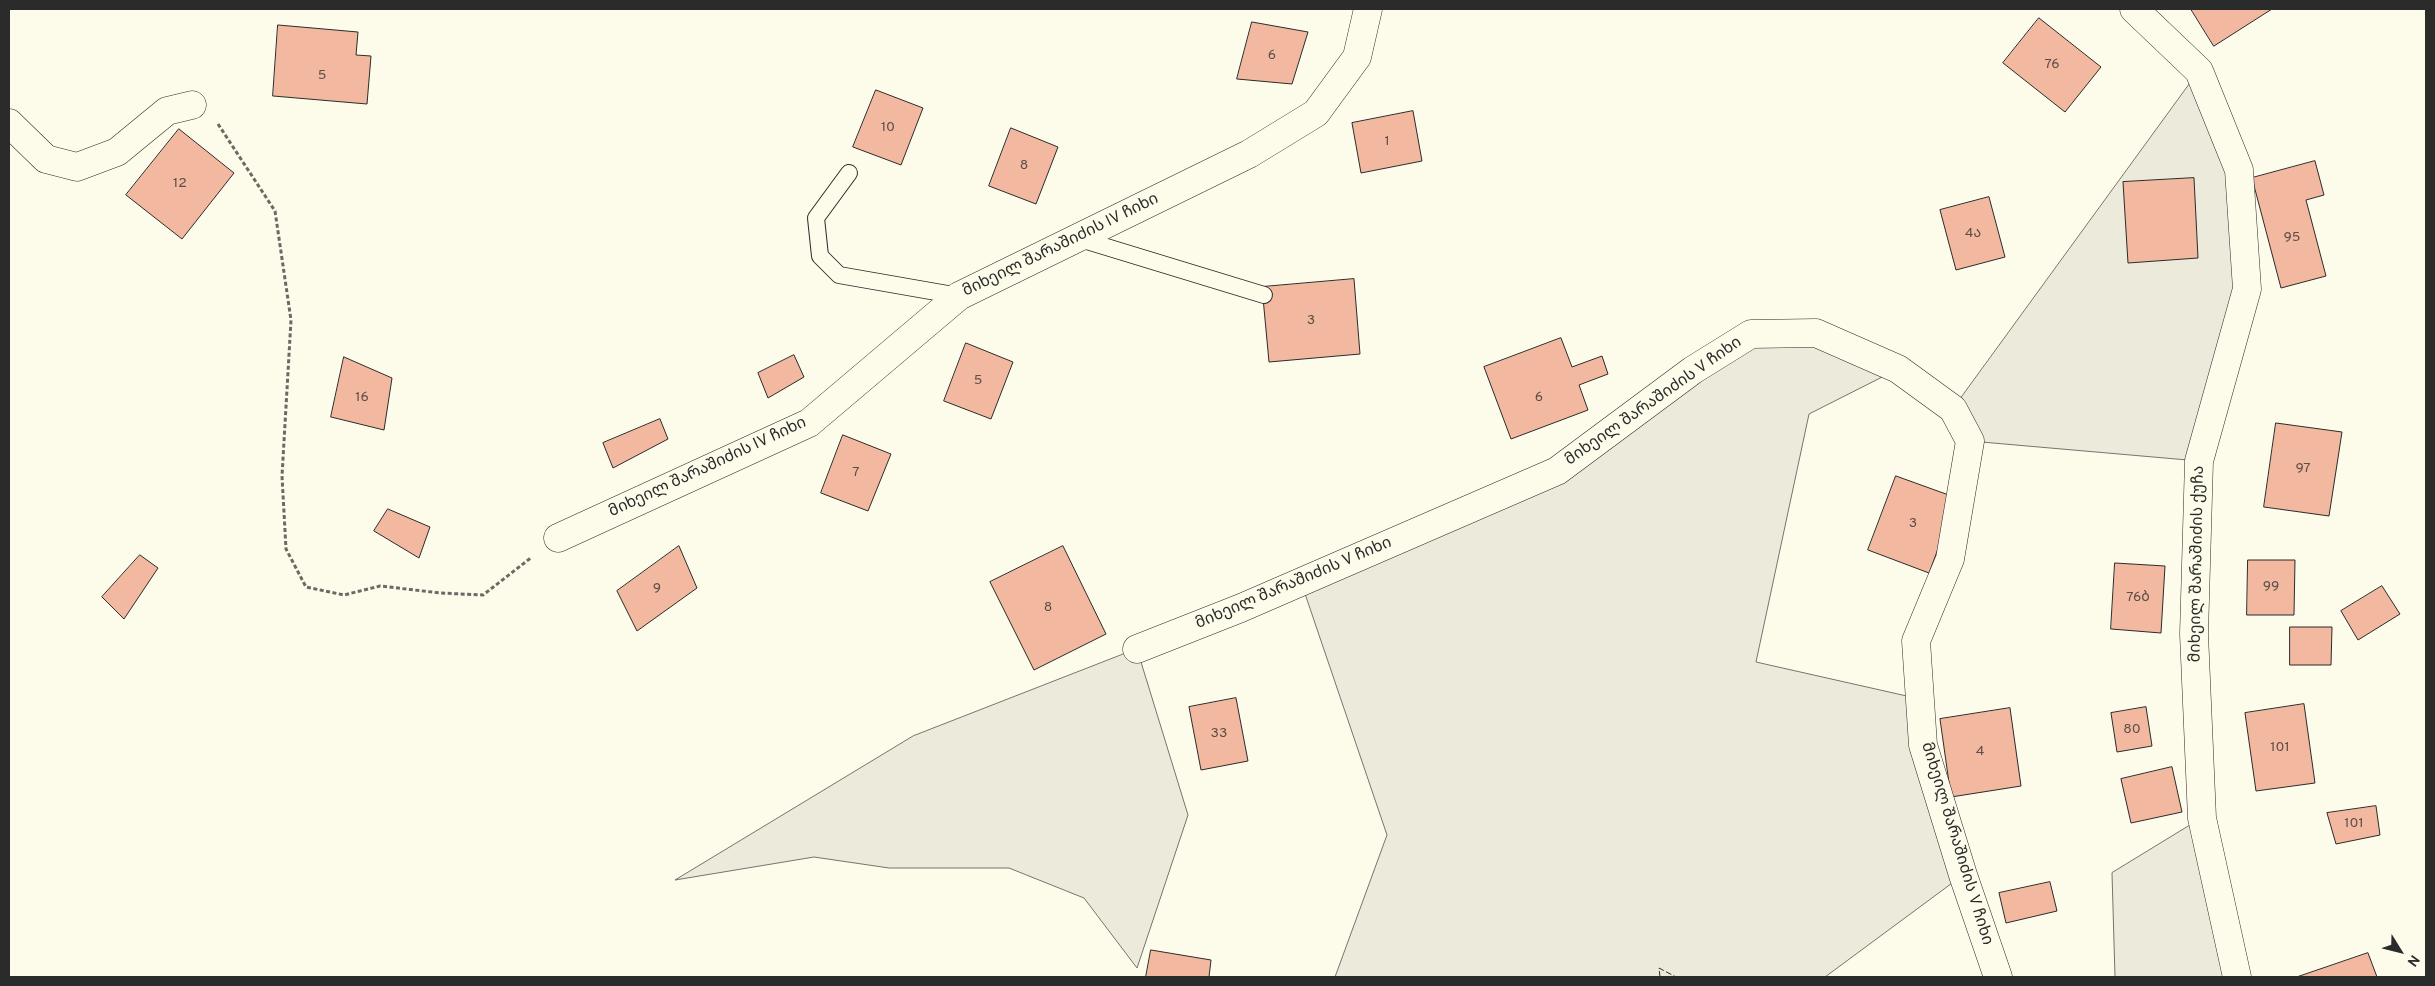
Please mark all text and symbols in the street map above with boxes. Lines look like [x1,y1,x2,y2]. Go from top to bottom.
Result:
house number: 6 [1268,48,1276,64]
house number: 76 [2045,57,2059,73]
house number: 5 [318,68,326,84]
house number: 10 [881,120,895,136]
house number: 1 [1384,134,1390,150]
house number: 8 [1020,158,1028,174]
house number: 12 [173,176,187,192]
street label: მიხეილ შარაშიძის IV ჩიხი [960,190,1162,302]
house number: 4ა [1965,226,1981,242]
house number: 95 [2283,230,2301,246]
house number: 3 [1307,313,1315,329]
street label: მიხეილ შარაშიძის V ჩიხი [1562,334,1746,470]
house number: 5 [974,373,982,389]
house number: 16 [355,390,369,406]
house number: 6 [1535,390,1543,406]
street label: მიხეილ შარაშიძის IV ჩიხი [606,414,810,522]
house number: 97 [2295,461,2311,477]
house number: 7 [852,465,860,481]
street label: მიხეილ შარაშიძის ქუჩა [2187,465,2209,663]
house number: 3 [1909,516,1917,532]
street label: მიხეილ შარაშიძის V ჩიხი [1193,534,1395,634]
house number: 99 [2263,579,2279,595]
house number: 9 [653,581,661,597]
house number: 76ბ [2126,590,2150,606]
house number: 8 [1044,600,1052,616]
house number: 80 [2123,722,2141,738]
house number: 33 [1211,726,1227,742]
street label: მიხეილ შარაშიძის V ჩიხი [1916,740,1996,948]
house number: 101 [2270,740,2290,756]
house number: 4 [1976,744,1984,760]
house number: 101 [2344,816,2364,832]
north arrow [2375,926,2425,976]
text: N [2403,951,2422,969]

